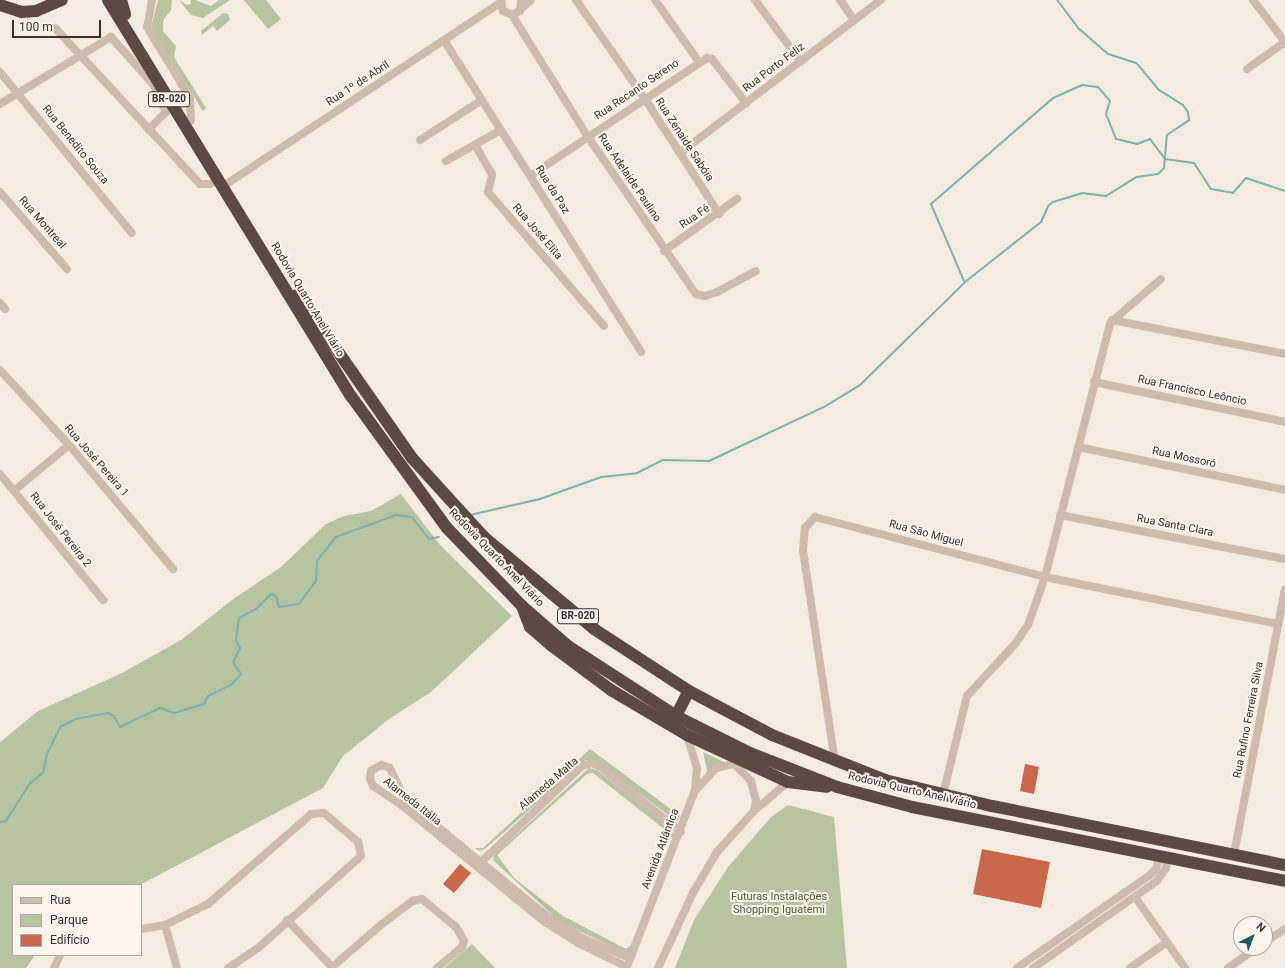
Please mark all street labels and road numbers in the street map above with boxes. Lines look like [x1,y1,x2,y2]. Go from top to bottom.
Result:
street label: Rua Porto Feliz [741,41,807,95]
street label: Rua Recanto Sereno [592,57,682,123]
street label: Rua 1º de Abril [324,59,392,109]
road number: BR-020 [148,91,190,107]
street label: Rua Zenaide Sabóia [652,96,716,184]
street label: Rua Benedito Souza [39,103,111,187]
street label: Rua Adelaide Paulino [595,131,663,225]
street label: Rua da Paz [532,163,572,217]
street label: Rua Montreal [16,194,68,252]
street label: Rua José Elita [509,202,565,262]
street label: Rua Fé [678,202,712,232]
street label: Rodovia Quarto Anel Viário [268,240,346,360]
street label: Rua Francisco Leôncio [1136,373,1248,409]
street label: Rua José Pereira 1 [61,422,131,500]
street label: Rua Mossoró [1151,445,1217,471]
street label: Rua José Pereira 2 [27,490,93,570]
street label: Rodovia Quarto Anel Viário [446,506,546,610]
street label: Rua Santa Clara [1136,512,1214,540]
street label: Rua São Miguel [888,518,964,550]
road number: BR-020 [557,608,599,624]
street label: Rua Rufino Ferreira Silva [1231,661,1267,779]
street label: Alameda Malta [517,755,581,813]
street label: Rodovia Quarto Anel Viário [847,770,977,812]
street label: Alameda Itália [380,775,444,829]
street label: Avenida Atlântica [640,807,682,891]

